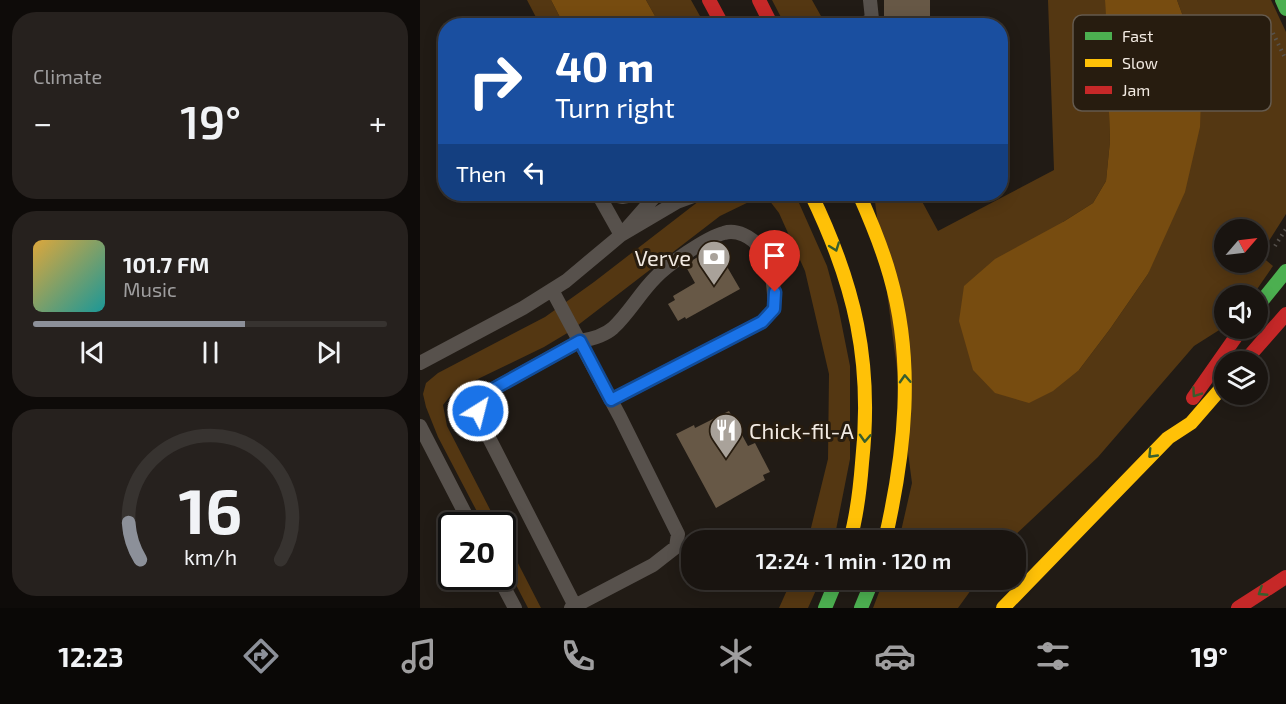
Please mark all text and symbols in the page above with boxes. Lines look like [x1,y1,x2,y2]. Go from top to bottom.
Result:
legend [1073,15,1271,111]
text: Fast [1122,26,1153,45]
text: 40 m [555,40,654,90]
icon: right [456,42,534,120]
text: Slow [1122,53,1158,72]
text: Climate [33,64,102,88]
text: Jam [1122,80,1150,99]
text: Turn right [555,91,675,123]
text: 19° [180,94,241,148]
text: − [33,102,52,142]
text: + [369,102,387,142]
icon: left [518,156,551,189]
text: Then [456,160,506,186]
north arrow [1214,219,1268,273]
map controls [1214,219,1268,405]
pin [749,230,800,292]
bank icon: Verve [696,239,732,286]
icon: arrive [758,239,791,272]
one-way arrow [828,241,840,252]
place label: Verve [634,244,691,270]
text: 101.7 FM [123,251,209,277]
text: Music [123,277,177,301]
button: sound [1214,285,1268,339]
icon: previous [76,336,109,369]
icon: pause [194,336,227,369]
icon: next [312,336,345,369]
button: layers [1214,351,1268,405]
one-way arrow [899,374,912,383]
position arrow [446,379,510,443]
one-way arrow [1192,387,1203,398]
restaurant icon: Chick-fil-A [708,412,744,459]
place label: Chick-fil-A [749,417,854,443]
one-way arrow [859,433,872,442]
one-way arrow [1148,447,1159,458]
text: 16 [178,472,242,547]
speed limit sign: 20 [438,512,516,590]
text: km/h [183,544,237,569]
text: 12:24 · 1 min · 120 m [756,547,951,573]
one-way arrow [1258,585,1268,597]
icon: directions [240,635,282,677]
icon: music [398,635,440,677]
icon: phone [557,635,599,677]
icon: climate [715,635,757,677]
icon: car [874,635,916,677]
icon: filters [1032,635,1074,677]
text: 12:23 [58,640,124,672]
text: 19° [1191,640,1228,672]

